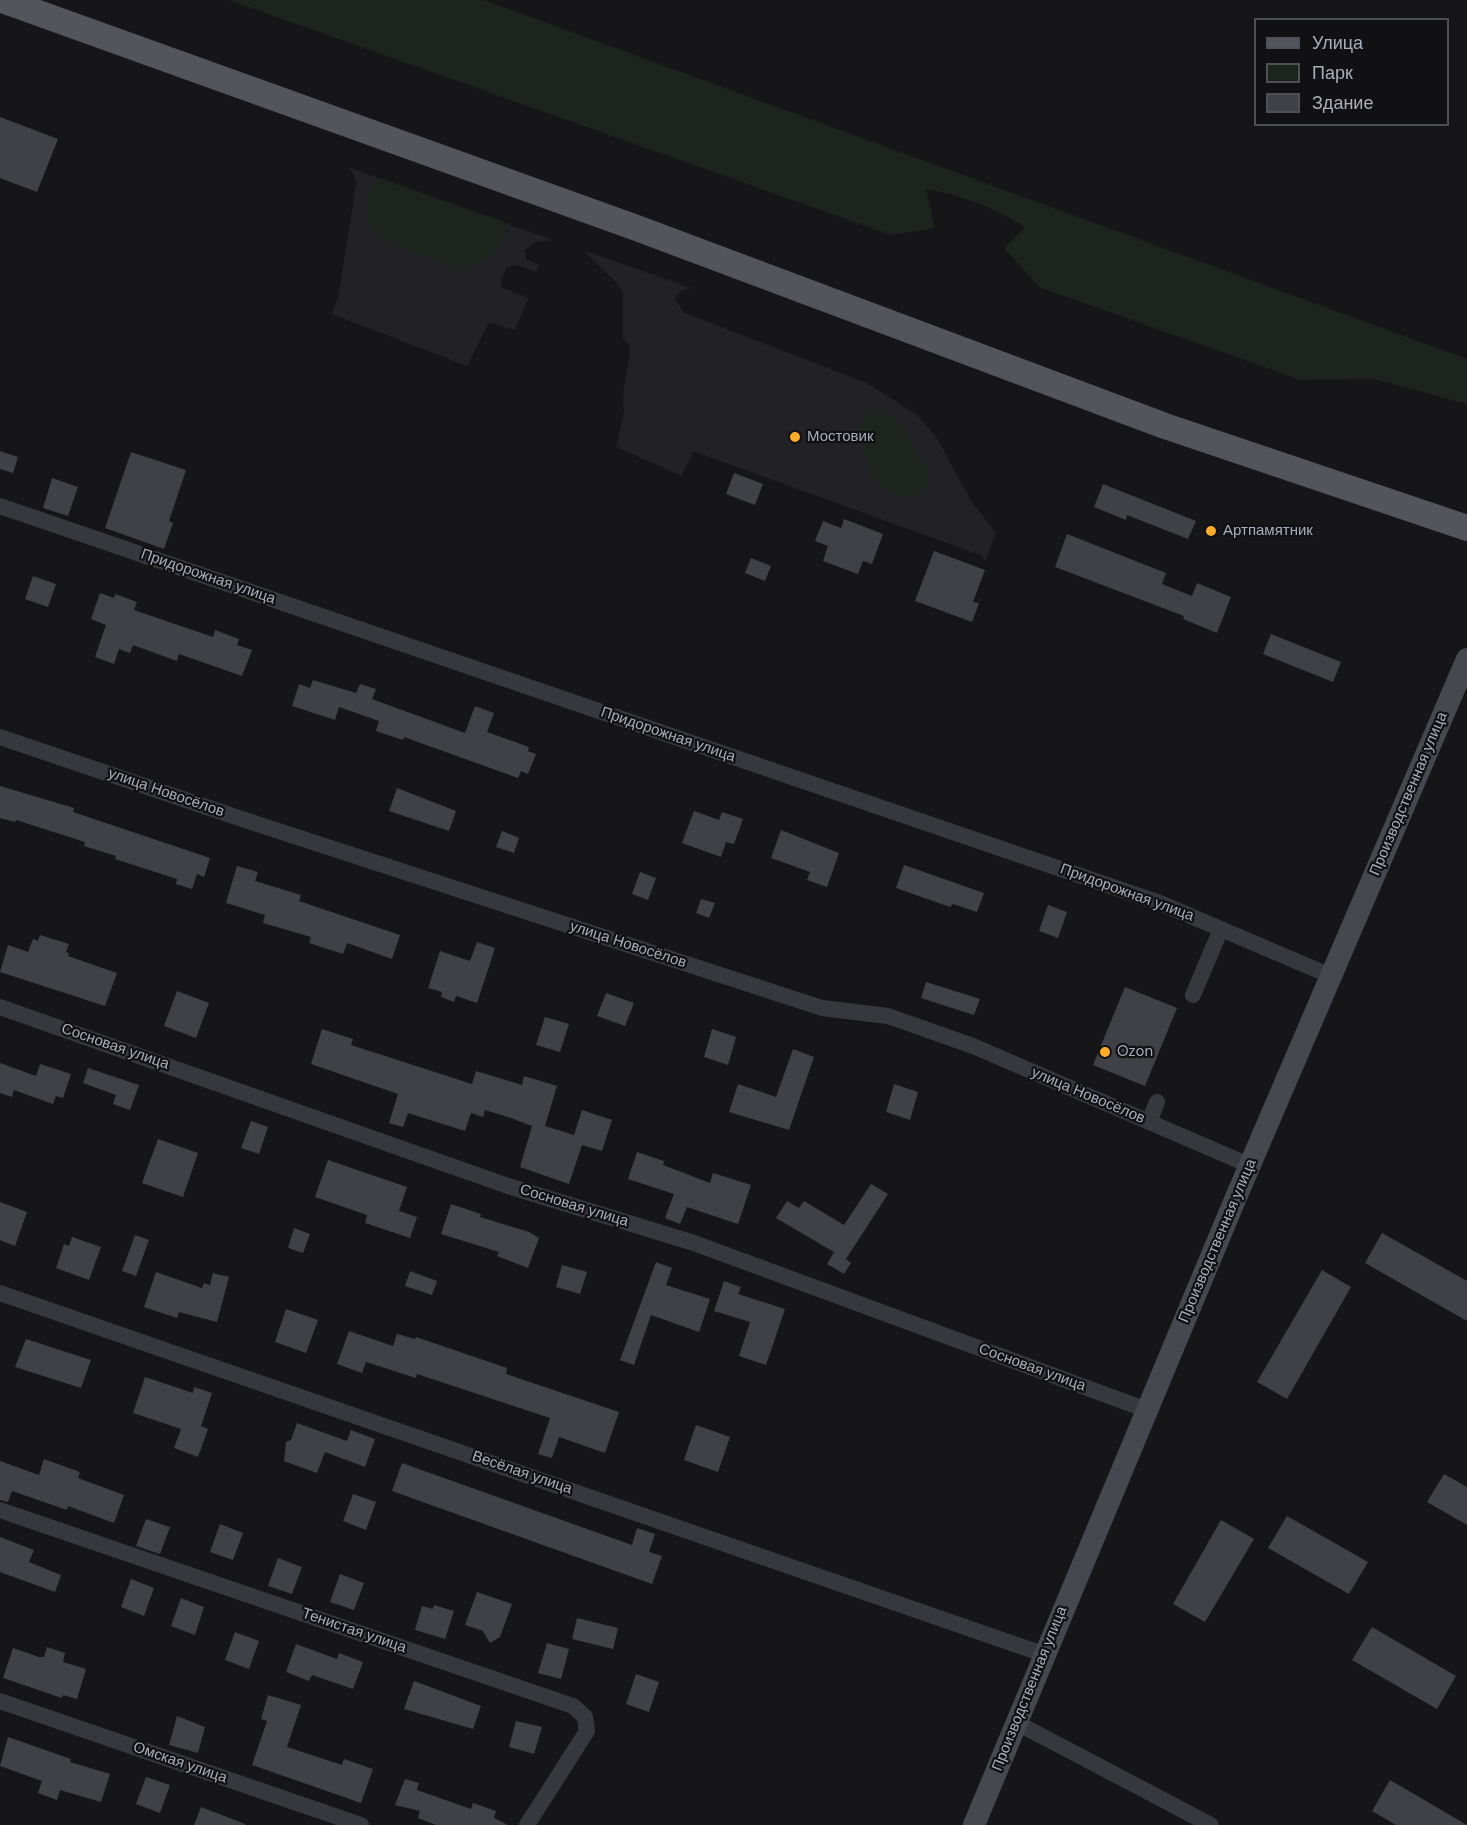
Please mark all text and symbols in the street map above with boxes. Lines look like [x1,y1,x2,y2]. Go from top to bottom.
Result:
legend [1254,18,1449,126]
text: Улица [1312,31,1363,55]
text: Парк [1312,61,1353,85]
text: Здание [1312,91,1373,115]
place label: Мостовик [807,428,873,446]
marker: Мостовик [788,430,802,444]
place label: Артпамятник [1223,522,1313,540]
marker: Артпамятник [1204,524,1218,538]
street label: Придорожная улица [138,546,278,608]
street label: Придорожная улица [598,704,738,766]
street label: Производственная улица [1366,709,1452,879]
street label: улица Новосёлов [106,765,226,821]
street label: Придорожная улица [1058,860,1196,926]
street label: улица Новосёлов [567,918,689,972]
street label: Сосновая улица [59,1020,171,1074]
place label: Ozon [1117,1043,1153,1061]
marker: Ozon [1098,1045,1112,1059]
street label: улица Новосёлов [1029,1064,1147,1128]
street label: Производственная улица [1175,1156,1261,1326]
street label: Сосновая улица [517,1181,631,1231]
street label: Сосновая улица [976,1340,1088,1396]
street label: Весёлая улица [470,1447,574,1499]
street label: Производственная улица [989,1604,1071,1774]
street label: Тенистая улица [299,1605,409,1657]
street label: Омская улица [131,1739,229,1787]

